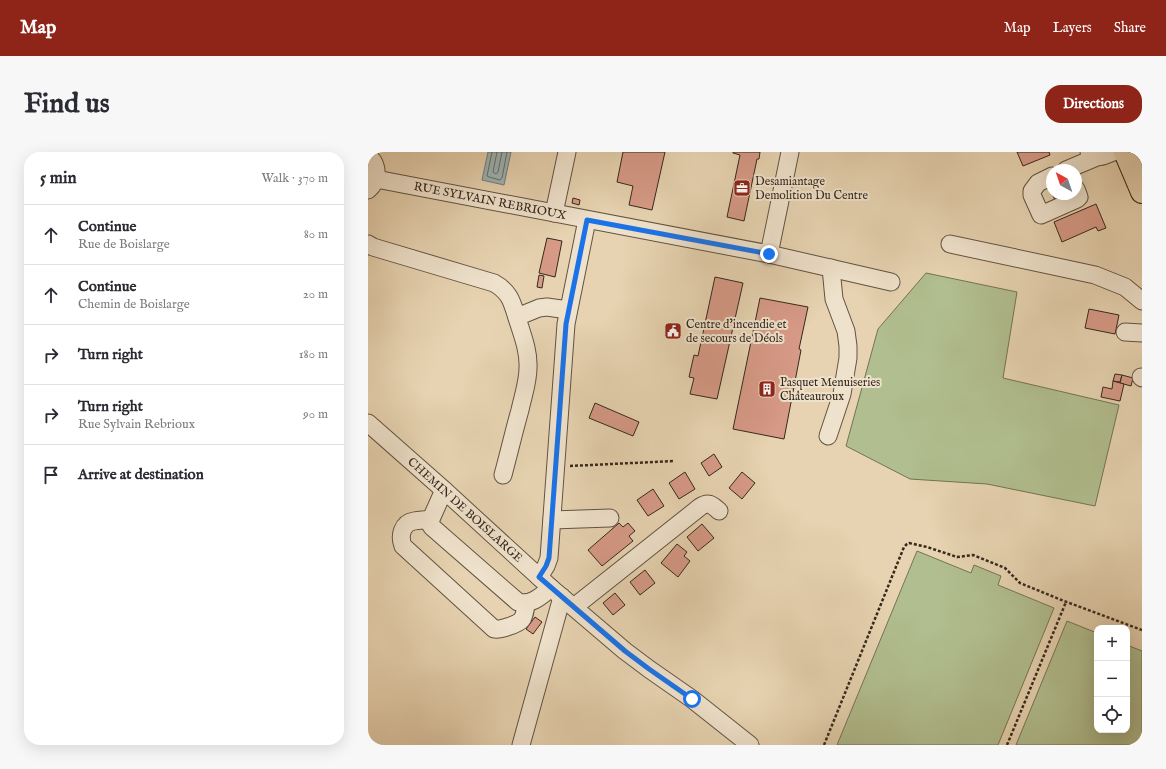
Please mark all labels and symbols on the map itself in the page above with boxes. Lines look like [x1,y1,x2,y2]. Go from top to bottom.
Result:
north arrow [1046,164,1082,200]
place label: Desamiantage Demolition Du Centre [755,174,868,203]
office icon: Desamiantage Demolition Du Centre [732,178,752,198]
street label: RUE SYLVAIN REBRIOUX [412,179,568,223]
route end [760,245,778,263]
place label: Centre d'incendie et de secours de Déols [686,317,787,346]
public building icon: Centre d'incendie et de secours de Déols [663,321,683,341]
place label: Pasquet Menuiseries Châteauroux [780,375,880,404]
building icon: Pasquet Menuiseries Châteauroux [757,379,777,399]
street label: CHEMIN DE BOISLARGE [404,454,526,566]
route start [683,690,701,708]

